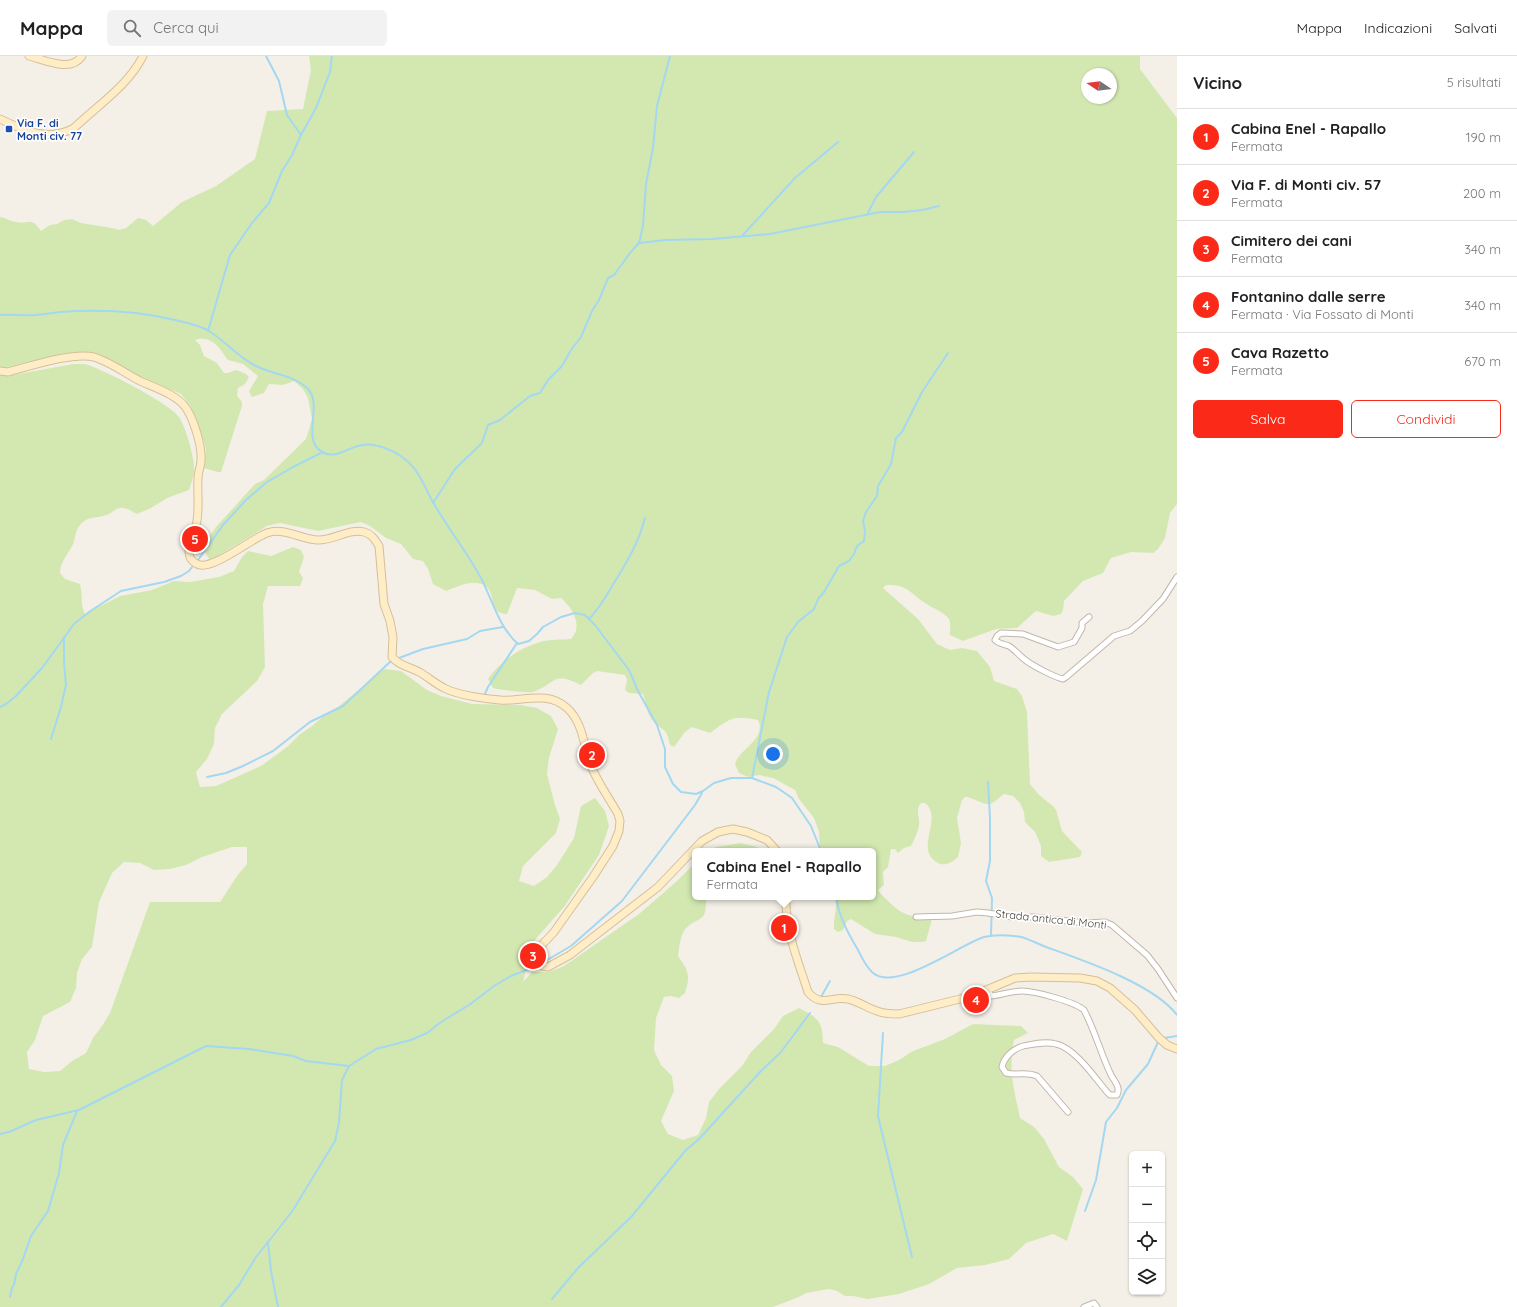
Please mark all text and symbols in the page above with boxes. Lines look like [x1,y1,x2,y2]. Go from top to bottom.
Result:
search box [107,10,387,46]
text: Mappa [20,16,83,40]
icon: search [121,17,143,39]
text: Cerca qui [153,18,219,37]
text: Mappa [1297,19,1342,37]
text: Indicazioni [1364,19,1432,37]
text: Salvati [1454,19,1497,37]
north arrow [1081,68,1117,104]
text: Vicino [1193,72,1242,93]
text: 5 risultati [1447,74,1501,90]
place label: Via F. di Monti civ. 77 [17,116,82,143]
text: Cabina Enel - Rapallo [1231,119,1386,138]
marker: Via F. di Monti civ. 77 [4,124,14,134]
text: 1 [1203,129,1209,145]
text: 190 m [1466,129,1501,145]
text: Fermata [1231,138,1283,154]
text: Via F. di Monti civ. 57 [1231,175,1381,194]
text: 2 [1202,185,1210,201]
text: 200 m [1463,185,1501,201]
text: Fermata [1231,194,1283,210]
text: Cimitero dei cani [1231,231,1352,250]
text: 3 [1203,241,1209,257]
text: 340 m [1464,241,1501,257]
text: Fermata [1231,250,1283,266]
text: Fontanino dalle serre [1231,287,1386,306]
text: 4 [1202,297,1210,313]
text: 340 m [1464,297,1501,313]
text: Fermata · Via Fossato di Monti [1231,306,1413,322]
text: Cava Razetto [1231,343,1329,362]
text: 5 [1202,353,1210,369]
text: 670 m [1464,353,1501,369]
text: Fermata [1231,362,1283,378]
button: Salva [1193,400,1343,438]
button: Condividi [1351,400,1501,438]
pin: 5 [182,524,208,554]
pin: 2 [579,740,605,770]
your location [763,744,783,764]
popup [692,848,876,900]
text: Cabina Enel - Rapallo [706,857,862,876]
text: Fermata [706,876,758,892]
street label: Strada antica di Monti [995,906,1107,932]
pin: 1 [771,913,797,943]
pin: 3 [520,941,546,971]
pin: 4 [963,985,989,1015]
map controls [1129,1151,1165,1295]
button: + [1129,1151,1165,1187]
button: − [1129,1187,1165,1223]
button: locate [1129,1223,1165,1259]
button: layers [1129,1259,1165,1295]

